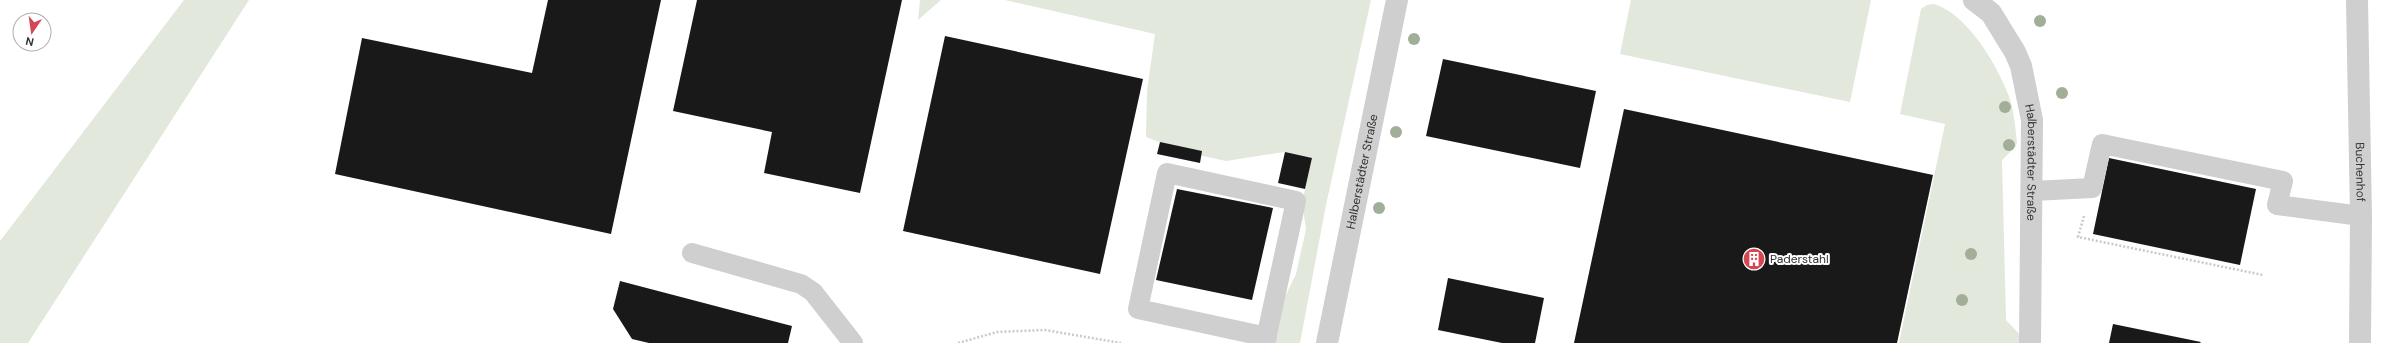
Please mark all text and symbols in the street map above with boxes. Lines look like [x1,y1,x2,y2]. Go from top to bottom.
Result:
north arrow [12,12,52,52]
text: N [24,34,35,49]
street label: Halberstädter Straße [2021,103,2040,221]
street label: Halberstädter Straße [1342,112,1382,230]
street label: Buchenhof [2352,142,2369,202]
building icon: Paderstahl [1741,246,1767,272]
place label: Paderstahl [1770,251,1829,267]

